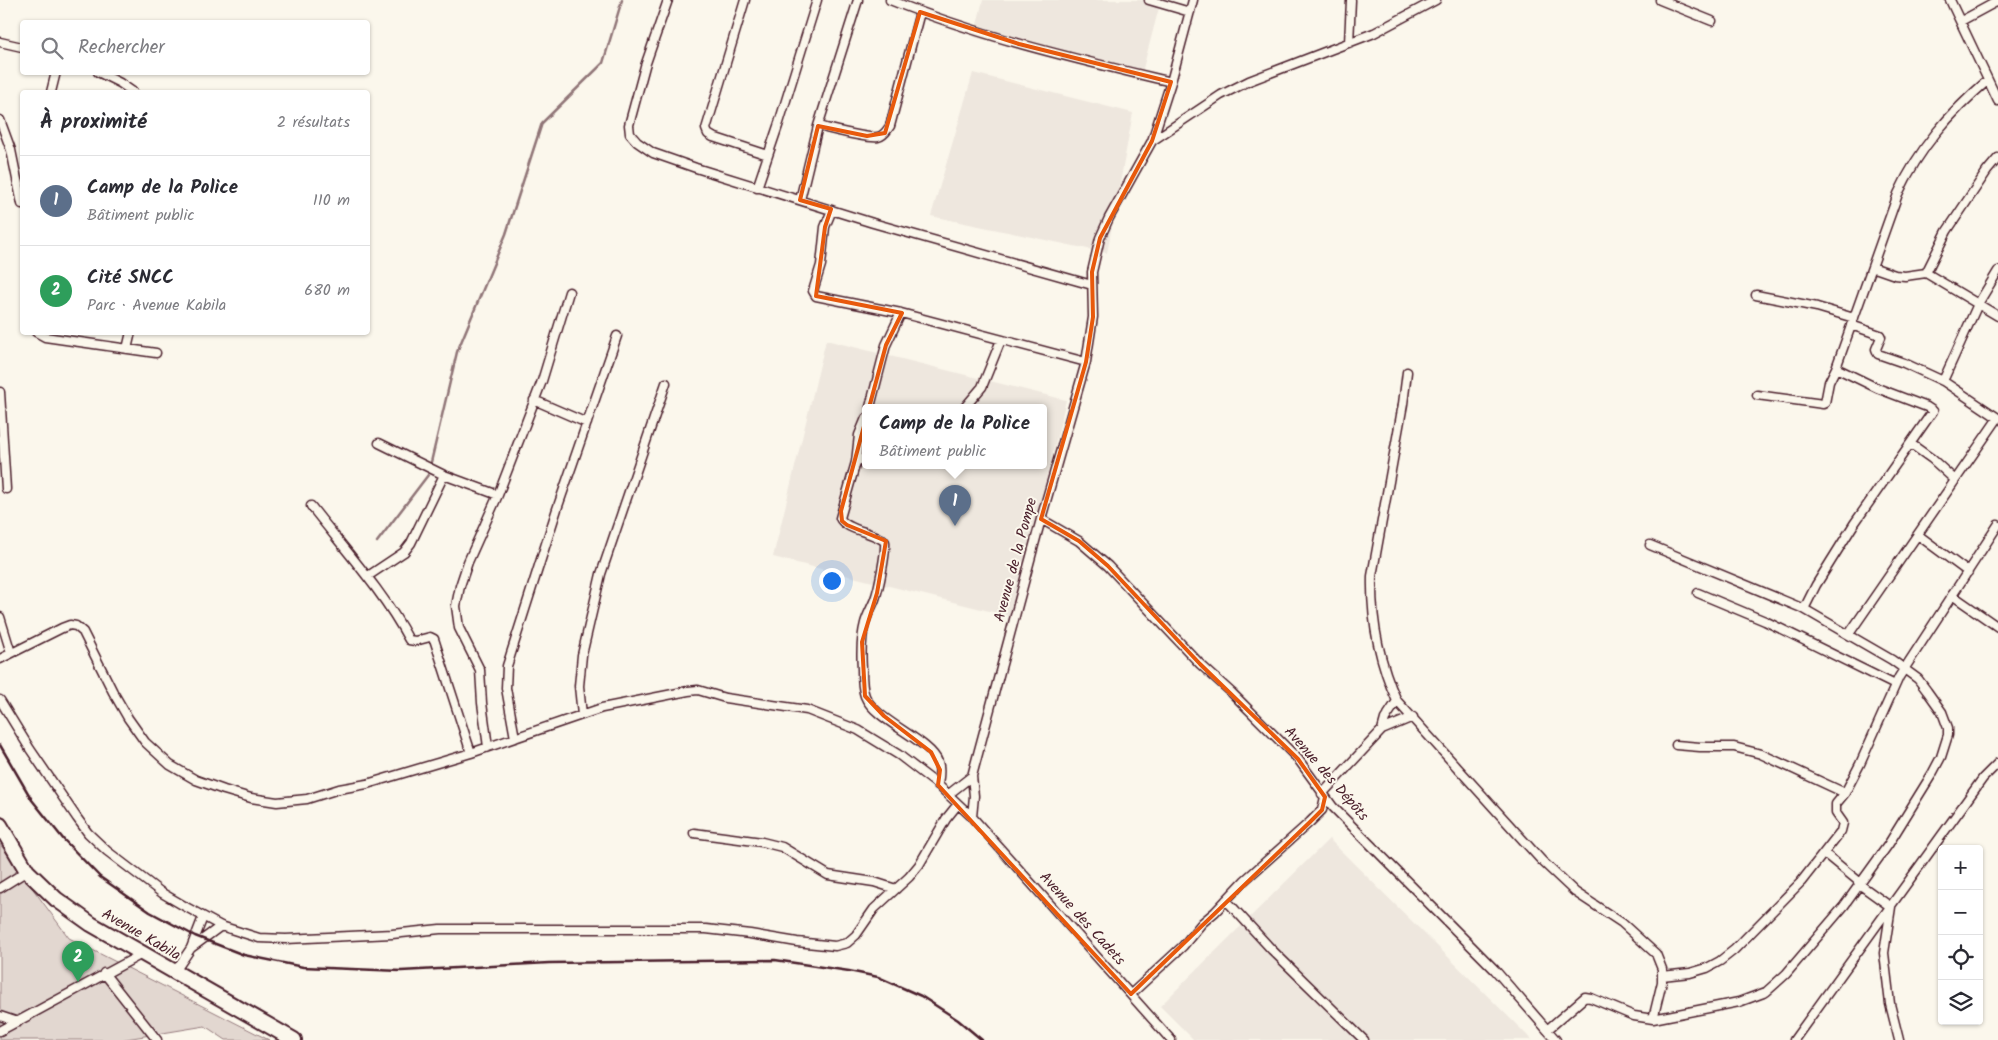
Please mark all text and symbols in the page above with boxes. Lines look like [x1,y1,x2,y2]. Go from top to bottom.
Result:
search box [20,20,370,75]
text: Rechercher [78,33,165,63]
icon: search [38,34,66,62]
text: À proximité [40,106,147,139]
text: 2 résultats [277,110,350,135]
text: Camp de la Police [87,173,238,203]
text: 1 [54,188,58,213]
text: 110 m [313,188,350,213]
text: Bâtiment public [87,203,194,228]
text: Cité SNCC [87,263,174,293]
text: 2 [51,278,61,303]
text: 680 m [304,278,350,303]
text: Parc · Avenue Kabila [87,293,226,318]
popup [862,404,1047,469]
text: Camp de la Police [879,409,1030,439]
text: Bâtiment public [879,439,986,464]
pin: 1 [939,485,971,526]
street label: Avenue de la Pompe [988,495,1044,625]
your location [819,568,845,594]
street label: Avenue des Dépôts [1278,721,1375,827]
map controls [1938,845,1983,1025]
button: + [1938,845,1983,890]
street label: Avenue des Cadets [1033,867,1131,972]
button: − [1938,890,1983,935]
street label: Avenue Kabila [97,903,185,967]
button: locate [1938,935,1983,980]
pin: 2 [62,941,94,982]
button: layers [1938,980,1983,1025]

